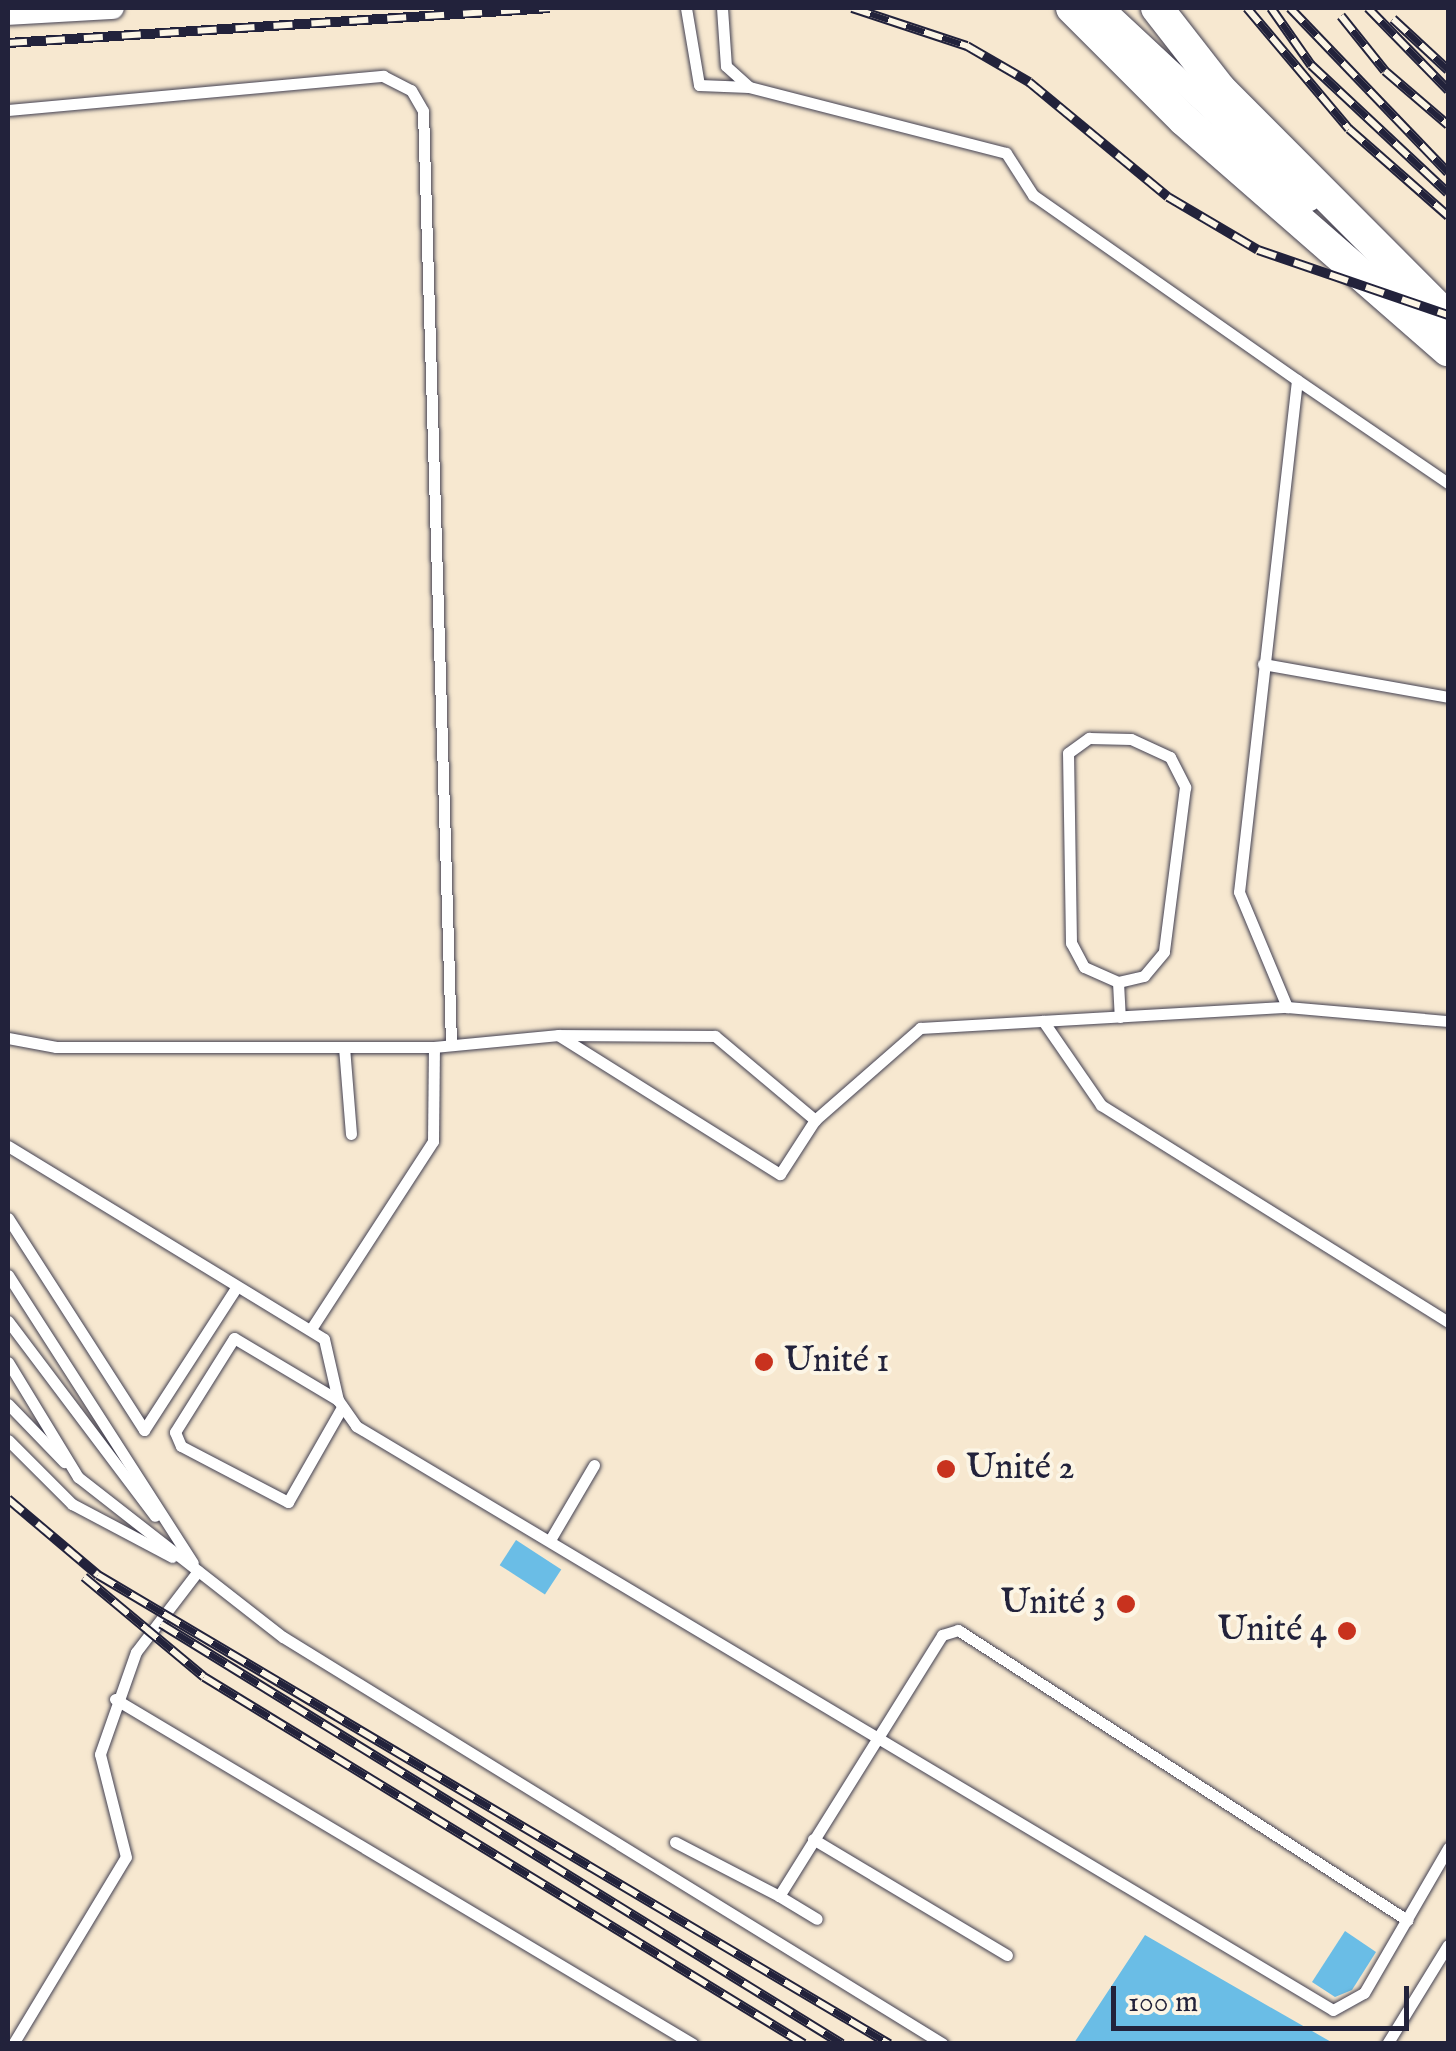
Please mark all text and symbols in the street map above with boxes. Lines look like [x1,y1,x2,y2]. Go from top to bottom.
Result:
place label: Unité 1 [784,1341,889,1383]
marker: Unité 1 [753,1351,775,1373]
place label: Unité 2 [966,1448,1075,1490]
marker: Unité 2 [935,1458,957,1480]
place label: Unité 3 [1001,1583,1106,1625]
marker: Unité 3 [1115,1593,1137,1615]
place label: Unité 4 [1217,1610,1327,1652]
marker: Unité 4 [1336,1620,1358,1642]
scale bar [1116,1966,1414,2028]
text: 100 m [1128,1984,1198,2022]

